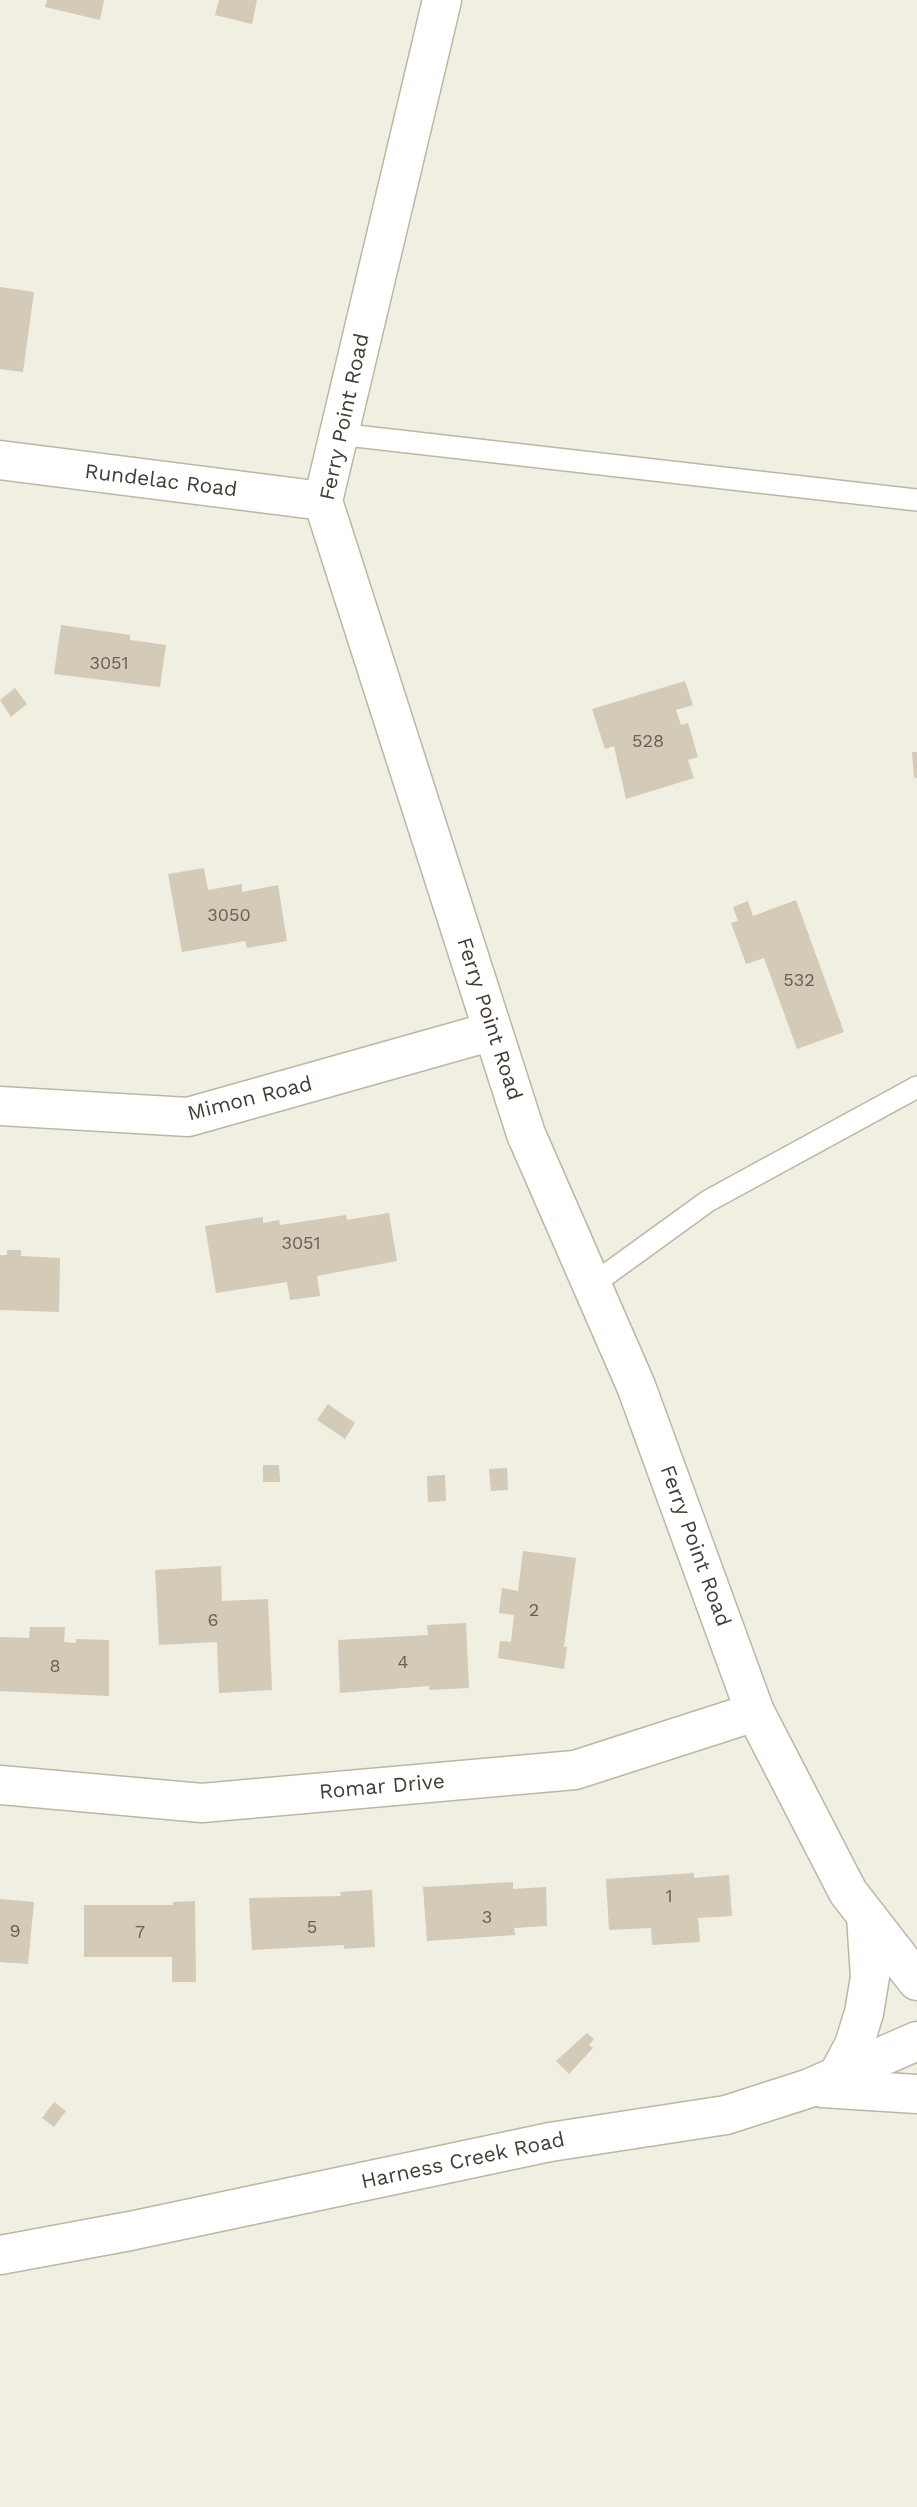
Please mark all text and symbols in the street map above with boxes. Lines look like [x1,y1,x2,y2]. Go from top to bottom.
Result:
street label: Ferry Point Road [315,331,375,503]
street label: Rundelac Road [83,459,239,503]
house number: 3051 [89,653,129,675]
house number: 528 [632,731,664,753]
house number: 3050 [207,905,251,927]
street label: Ferry Point Road [451,934,527,1104]
house number: 532 [783,970,815,992]
street label: Mimon Road [185,1071,315,1127]
house number: 3051 [281,1233,321,1255]
street label: Ferry Point Road [654,1462,736,1630]
house number: 2 [529,1600,539,1622]
house number: 6 [208,1610,218,1632]
house number: 4 [398,1652,408,1674]
house number: 8 [49,1656,61,1678]
street label: Romar Drive [318,1769,446,1805]
house number: 1 [665,1886,673,1908]
house number: 3 [482,1907,492,1929]
house number: 5 [307,1917,317,1939]
house number: 9 [9,1921,21,1943]
house number: 7 [135,1922,145,1944]
street label: Harness Creek Road [359,2127,567,2195]

